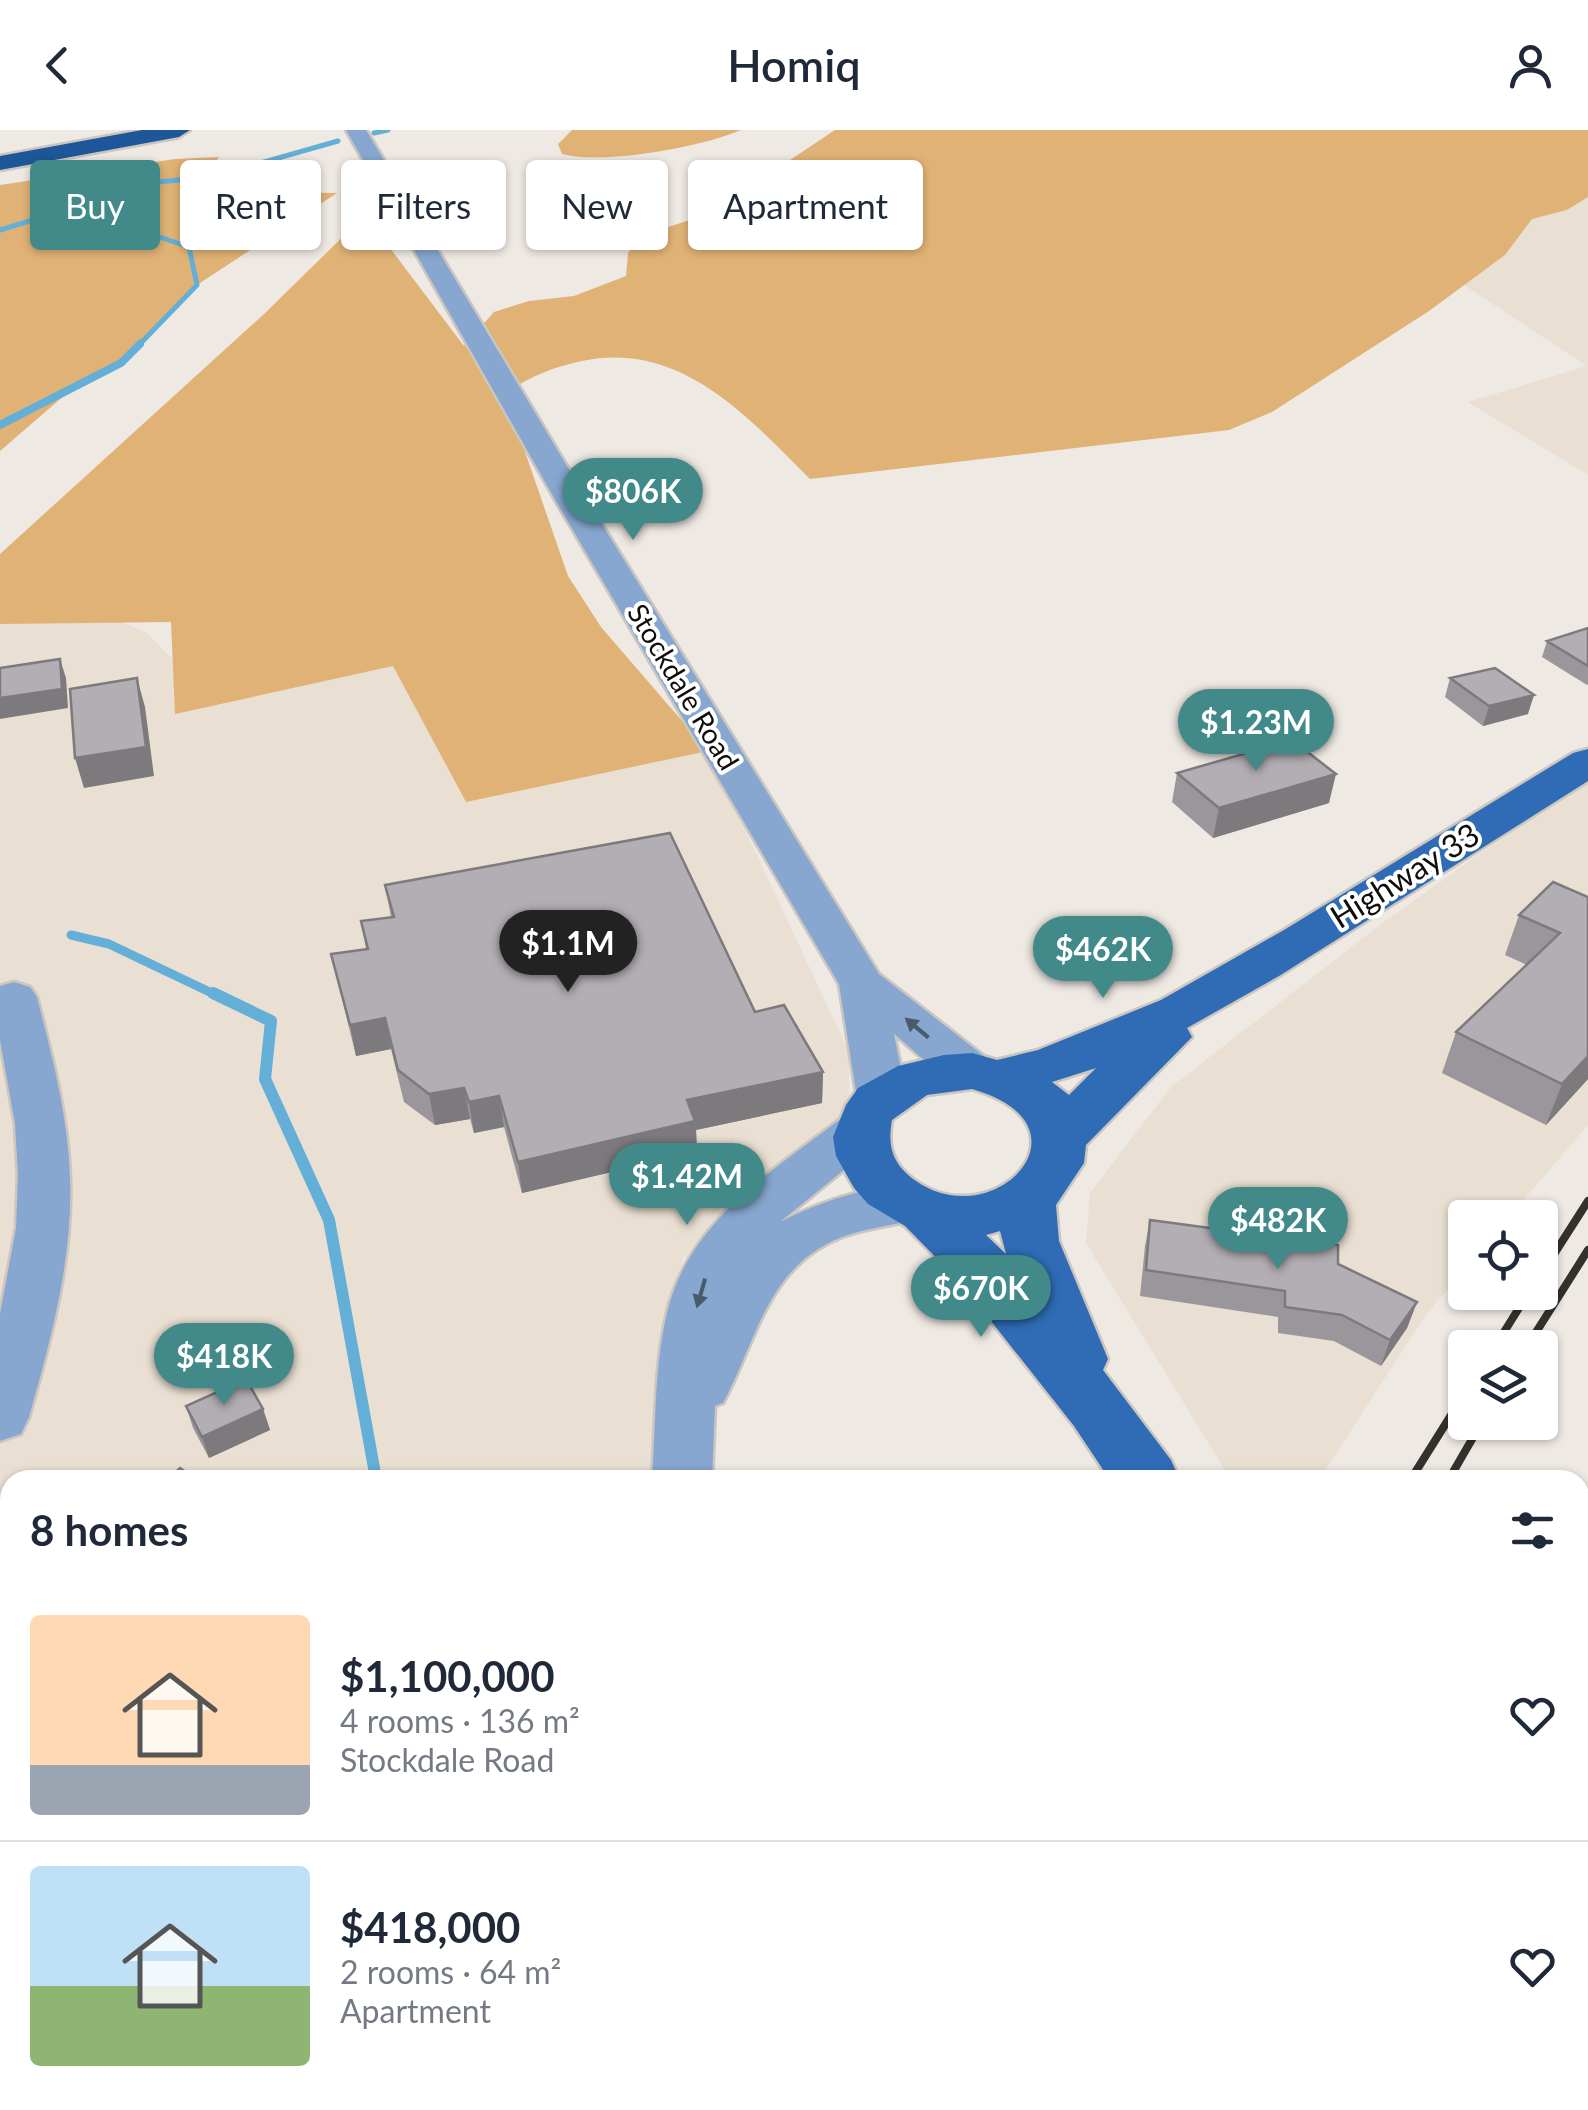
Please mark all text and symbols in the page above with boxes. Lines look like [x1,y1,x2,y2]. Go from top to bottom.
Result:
icon: back [30,38,85,93]
text: Homiq [727,38,861,92]
icon: person [1503,38,1558,93]
chip: Buy [30,160,160,250]
chip: Rent [180,160,321,250]
chip: Filters [341,160,506,250]
chip: New [526,160,668,250]
chip: Apartment [688,160,923,250]
pin: $806K [563,458,703,543]
text: $806K [585,471,681,510]
street label: Stockdale Road [621,597,747,776]
pin: $1.23M [1175,689,1337,774]
text: $1.23M [1200,702,1312,741]
street label: Highway 33 [1323,814,1486,936]
pin: $1.1M [498,910,638,995]
pin: $462K [1033,916,1173,1001]
text: $1.1M [521,923,615,962]
text: $462K [1055,929,1151,968]
one-way arrow [904,1018,929,1039]
pin: $1.42M [606,1143,768,1228]
text: $1.42M [631,1156,743,1195]
pin: $482K [1208,1187,1348,1272]
text: $482K [1230,1200,1326,1239]
map controls [1448,1200,1558,1440]
button: locate [1448,1200,1558,1310]
pin: $670K [911,1255,1051,1340]
text: $670K [933,1268,1029,1307]
one-way arrow [693,1277,709,1308]
pin: $418K [154,1323,294,1408]
button: layers [1448,1330,1558,1440]
text: $418K [176,1336,272,1375]
icon: filters [1505,1503,1560,1558]
text: 8 homes [30,1505,188,1555]
text: $1,100,000 [340,1651,555,1701]
icon: home [110,1655,230,1775]
icon: heart [1505,1688,1560,1743]
text: 4 rooms · 136 m² [340,1701,580,1740]
text: Stockdale Road [340,1740,554,1779]
text: $418,000 [340,1902,520,1952]
icon: home [110,1906,230,2026]
icon: heart [1505,1939,1560,1994]
text: 2 rooms · 64 m² [340,1952,561,1991]
text: Apartment [340,1991,491,2030]

